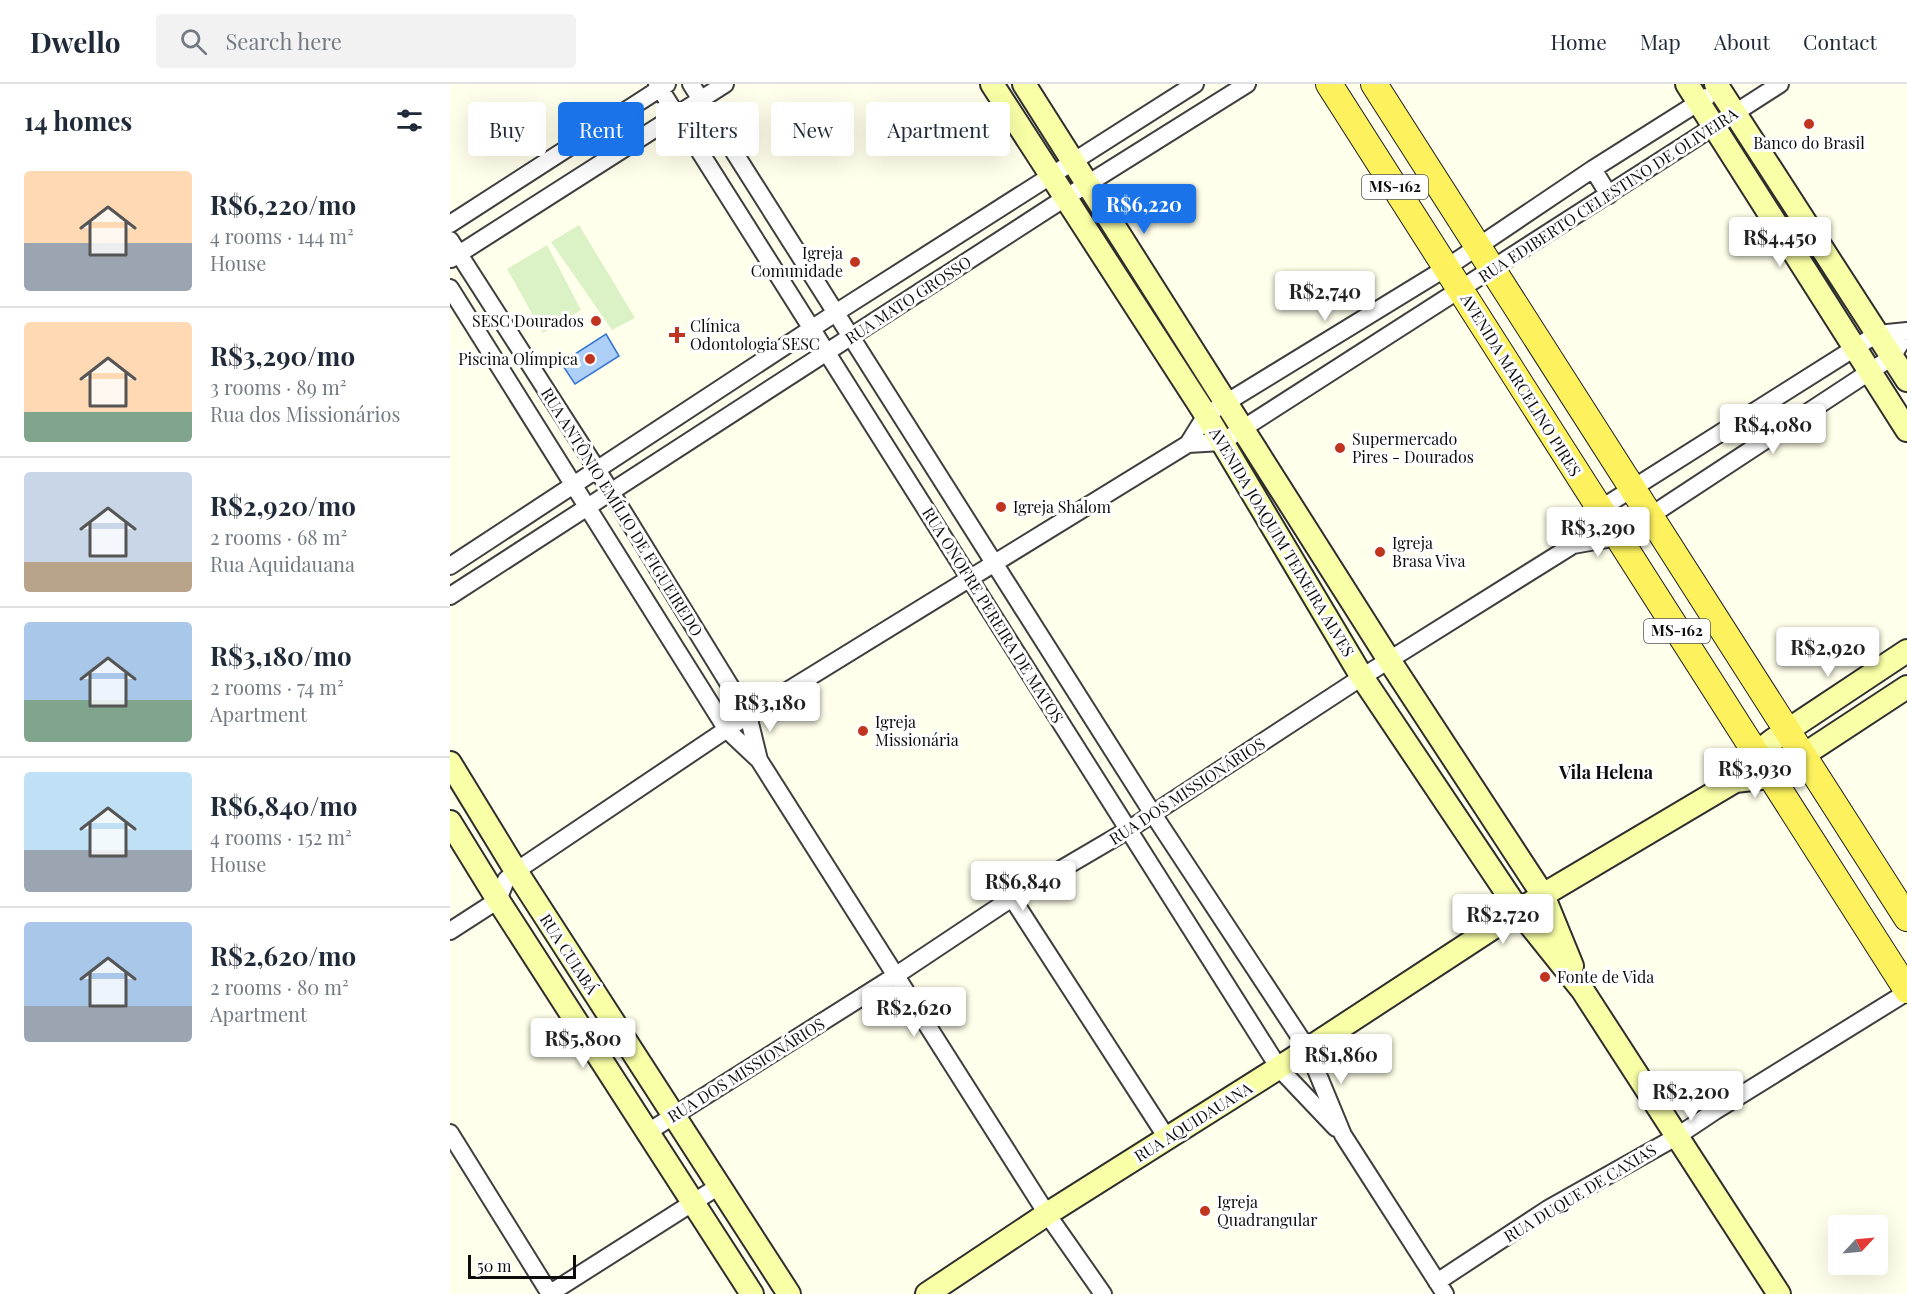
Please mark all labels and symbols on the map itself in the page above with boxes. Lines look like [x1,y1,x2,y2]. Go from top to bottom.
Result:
street label: RUA EDIBERTO CELESTINO DE OLIVEIRA [1474,102,1742,287]
marker: Banco do Brasil [1802,117,1816,131]
place label: Banco do Brasil [1753,132,1865,153]
road number: MS-162 [1362,175,1428,199]
pin: R$6,220 [1089,184,1199,235]
pin: R$4,450 [1725,217,1835,268]
place label: Igreja Comunidade [751,242,843,281]
street label: RUA MATO GROSSO [841,251,975,348]
marker: Igreja Comunidade [848,255,862,269]
pin: R$2,740 [1270,271,1380,322]
street label: AVENIDA MARCELINO PIRES [1456,289,1586,480]
place label: SESC Dourados [472,310,584,331]
marker: SESC Dourados [589,314,603,328]
place label: Clínica Odontologia SESC [690,315,820,354]
marker: Clínica Odontologia SESC [668,326,686,344]
place label: Piscina Olímpica [458,348,578,369]
marker: Piscina Olímpica [583,352,597,366]
street label: RUA ANTÔNIO EMÍLIO DE FIGUEIREDO [537,383,708,640]
pin: R$4,080 [1718,404,1828,455]
street label: AVENIDA JOAQUIM TEIXEIRA ALVES [1205,422,1359,660]
place label: Supermercado Pires - Dourados [1352,428,1474,467]
marker: Supermercado Pires - Dourados [1333,441,1347,455]
place label: Igreja Shalom [1013,496,1111,517]
marker: Igreja Shalom [994,500,1008,514]
street label: RUA ONOFRE PEREIRA DE MATOS [918,503,1069,727]
pin: R$3,290 [1543,507,1653,558]
place label: Igreja Brasa Viva [1392,532,1465,571]
marker: Igreja Brasa Viva [1373,545,1387,559]
road number: MS-162 [1644,619,1710,643]
pin: R$2,920 [1773,627,1883,678]
pin: R$3,180 [715,682,825,733]
place label: Igreja Missionária [875,711,959,750]
marker: Igreja Missionária [856,724,870,738]
street label: RUA DOS MISSIONÁRIOS [1105,732,1269,849]
pin: R$3,930 [1700,748,1810,799]
district label: Vila Helena [1558,760,1654,784]
pin: R$6,840 [968,861,1078,912]
pin: R$2,720 [1448,894,1558,945]
street label: RUA CUIABÁ [536,910,604,999]
place label: Fonte de Vida [1557,966,1654,987]
marker: Fonte de Vida [1538,970,1552,984]
pin: R$2,620 [859,987,969,1038]
street label: RUA DOS MISSIONÁRIOS [663,1013,828,1127]
pin: R$5,800 [528,1018,638,1069]
pin: R$1,860 [1286,1034,1396,1085]
pin: R$2,200 [1636,1071,1746,1122]
street label: RUA AQUIDAUANA [1130,1076,1256,1166]
street label: RUA DUQUE DE CAXIAS [1500,1139,1660,1246]
place label: Igreja Quadrangular [1217,1191,1317,1230]
marker: Igreja Quadrangular [1198,1204,1212,1218]
north arrow [1828,1215,1888,1275]
scale bar [468,1252,576,1280]

